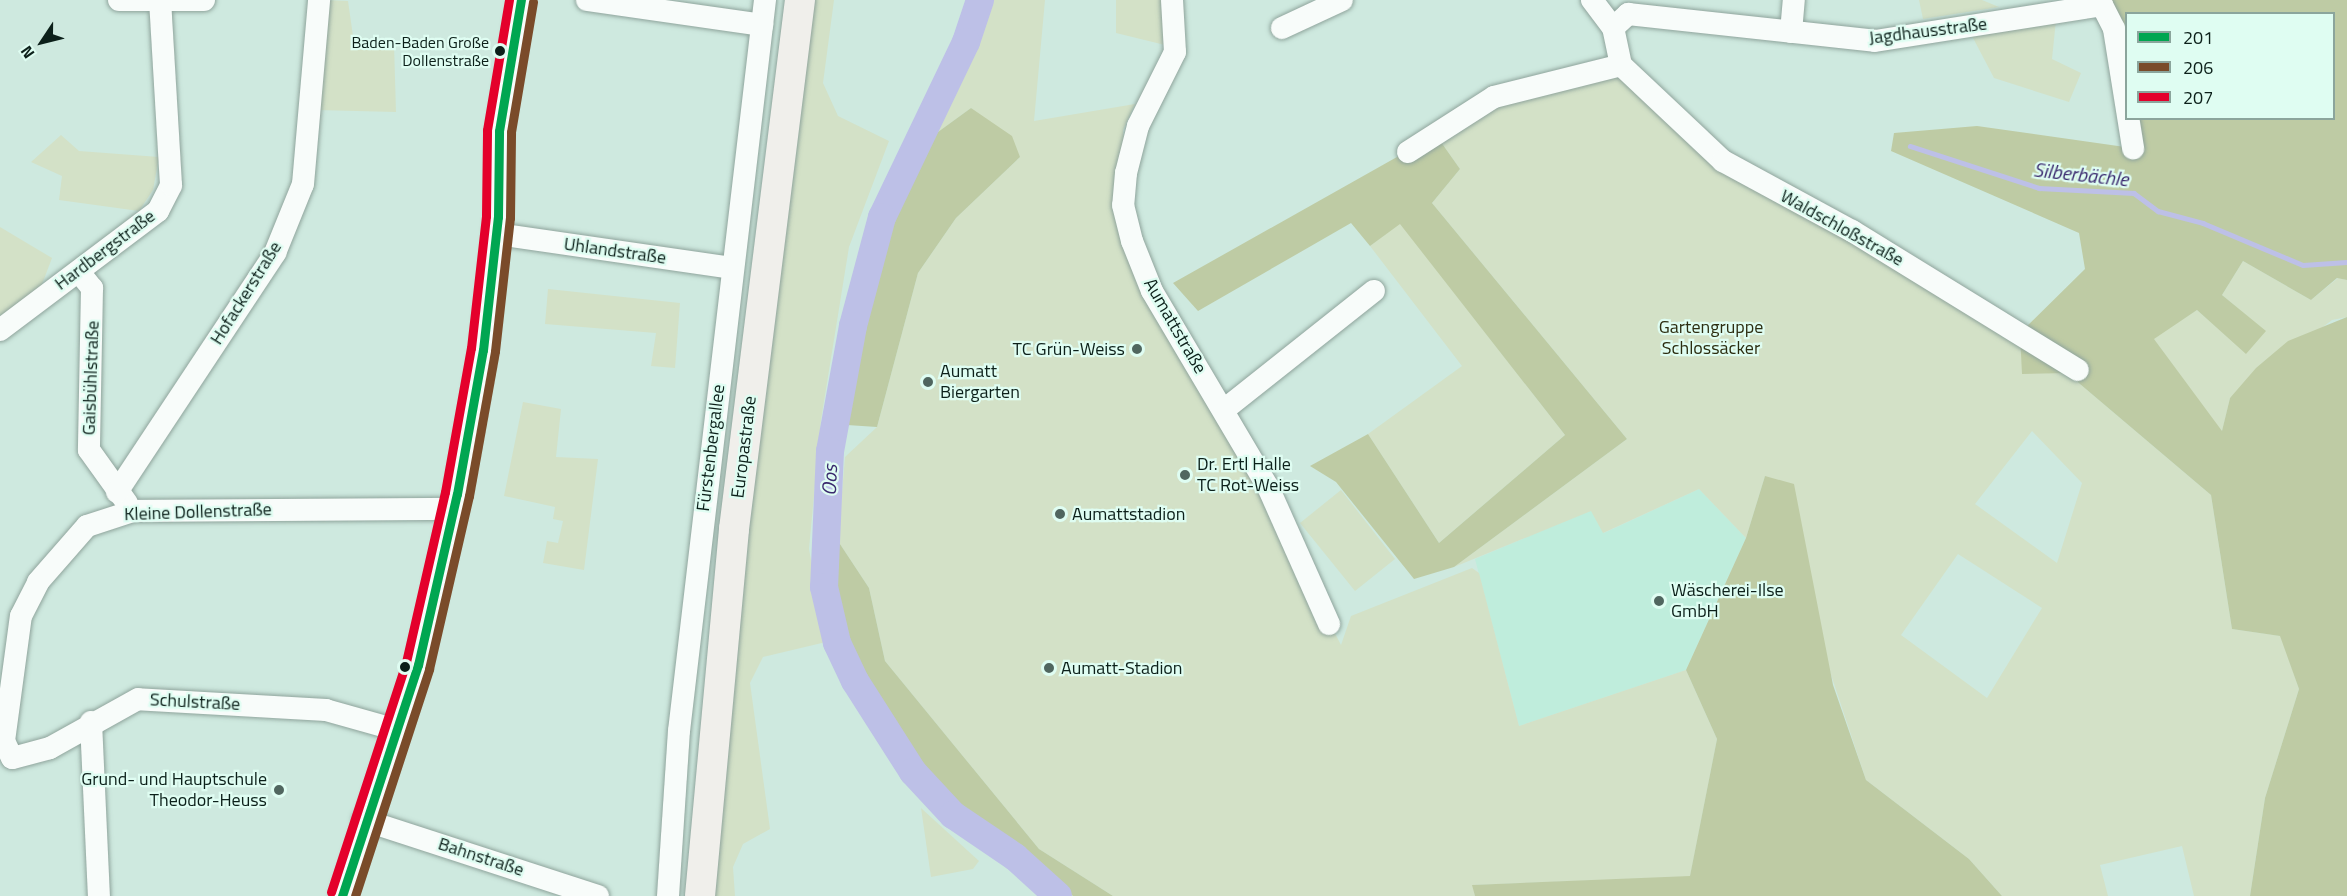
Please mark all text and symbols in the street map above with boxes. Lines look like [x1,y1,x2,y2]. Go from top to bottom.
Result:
north arrow [12,12,72,72]
legend [2125,12,2335,120]
street label: Jagdhausstraße [1868,13,1988,49]
text: 201 [2183,24,2213,51]
place label: Baden-Baden Große Dollenstraße [352,32,489,70]
text: N [14,41,40,64]
marker: Baden-Baden Große Dollenstraße [494,45,506,57]
text: 206 [2183,54,2213,81]
text: 207 [2183,84,2213,111]
water label: Silberbächle [2032,157,2130,191]
street label: Waldschloßstraße [1777,185,1907,271]
street label: Hardbergstraße [51,205,159,295]
street label: Uhlandstraße [563,233,667,269]
street label: Hofackerstraße [206,237,286,349]
street label: Aumattstraße [1139,275,1211,377]
park label: Gartengruppe Schlossäcker [1659,317,1763,360]
street label: Gaisbühlstraße [78,320,104,436]
place label: TC Grün-Weiss [1013,338,1125,360]
marker: TC Grün-Weiss [1130,342,1144,356]
place label: Aumatt Biergarten [940,361,1020,404]
marker: Aumatt Biergarten [921,375,935,389]
street label: Fürstenbergallee [692,383,730,513]
street label: Europastraße [727,395,761,499]
place label: Dr. Ertl Halle TC Rot-Weiss [1197,454,1299,496]
water label: Oos [816,464,842,496]
marker: Dr. Ertl Halle TC Rot-Weiss [1178,468,1192,482]
street label: Kleine Dollenstraße [124,499,272,525]
place label: Aumattstadion [1072,503,1185,525]
marker: Aumattstadion [1053,507,1067,521]
place label: Wäscherei-Ilse GmbH [1671,580,1784,622]
marker: Wäscherei-Ilse GmbH [1652,594,1666,608]
place label: Aumatt-Stadion [1061,657,1183,679]
unlabelled marker [399,661,411,673]
marker: Aumatt-Stadion [1042,661,1056,675]
street label: Schulstraße [149,689,241,715]
place label: Grund- und Hauptschule Theodor-Heuss [81,769,267,812]
marker: Grund- und Hauptschule Theodor-Heuss [272,783,286,797]
street label: Bahnstraße [435,833,527,881]

